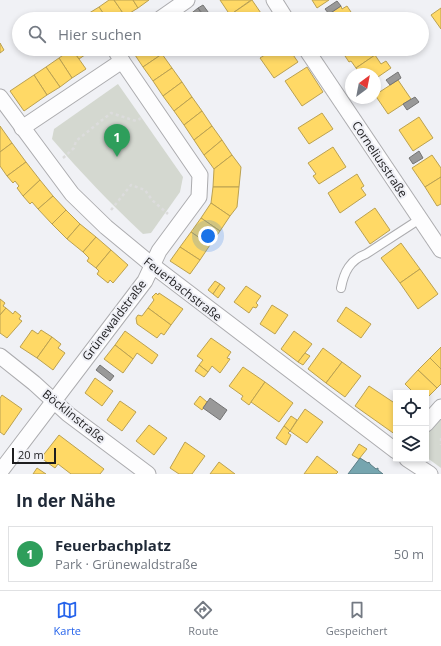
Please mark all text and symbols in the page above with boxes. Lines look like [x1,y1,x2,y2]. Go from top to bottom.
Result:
search box [12,12,429,56]
icon: search [26,23,48,45]
text: Hier suchen [58,24,142,44]
north arrow [345,68,381,104]
street label: Corneliusstraße [348,117,412,201]
pin: 1 [104,124,130,157]
your location [198,226,218,246]
street label: Feuerbachstraße [140,253,226,325]
street label: Grünewaldstraße [78,276,150,364]
street label: Böcklinstraße [39,385,109,447]
map controls [393,390,429,462]
button: locate [393,390,429,426]
button: layers [393,426,429,462]
scale bar [12,446,56,465]
text: 20 m [18,447,44,462]
text: In der Nähe [16,489,115,512]
text: Feuerbachplatz [55,535,171,555]
text: 1 [26,545,34,563]
text: 50 m [394,545,424,563]
text: Park · Grünewaldstraße [55,555,198,573]
tab: Karte [54,599,81,638]
tab: Route [188,599,218,638]
tab: Gespeichert [326,599,387,638]

